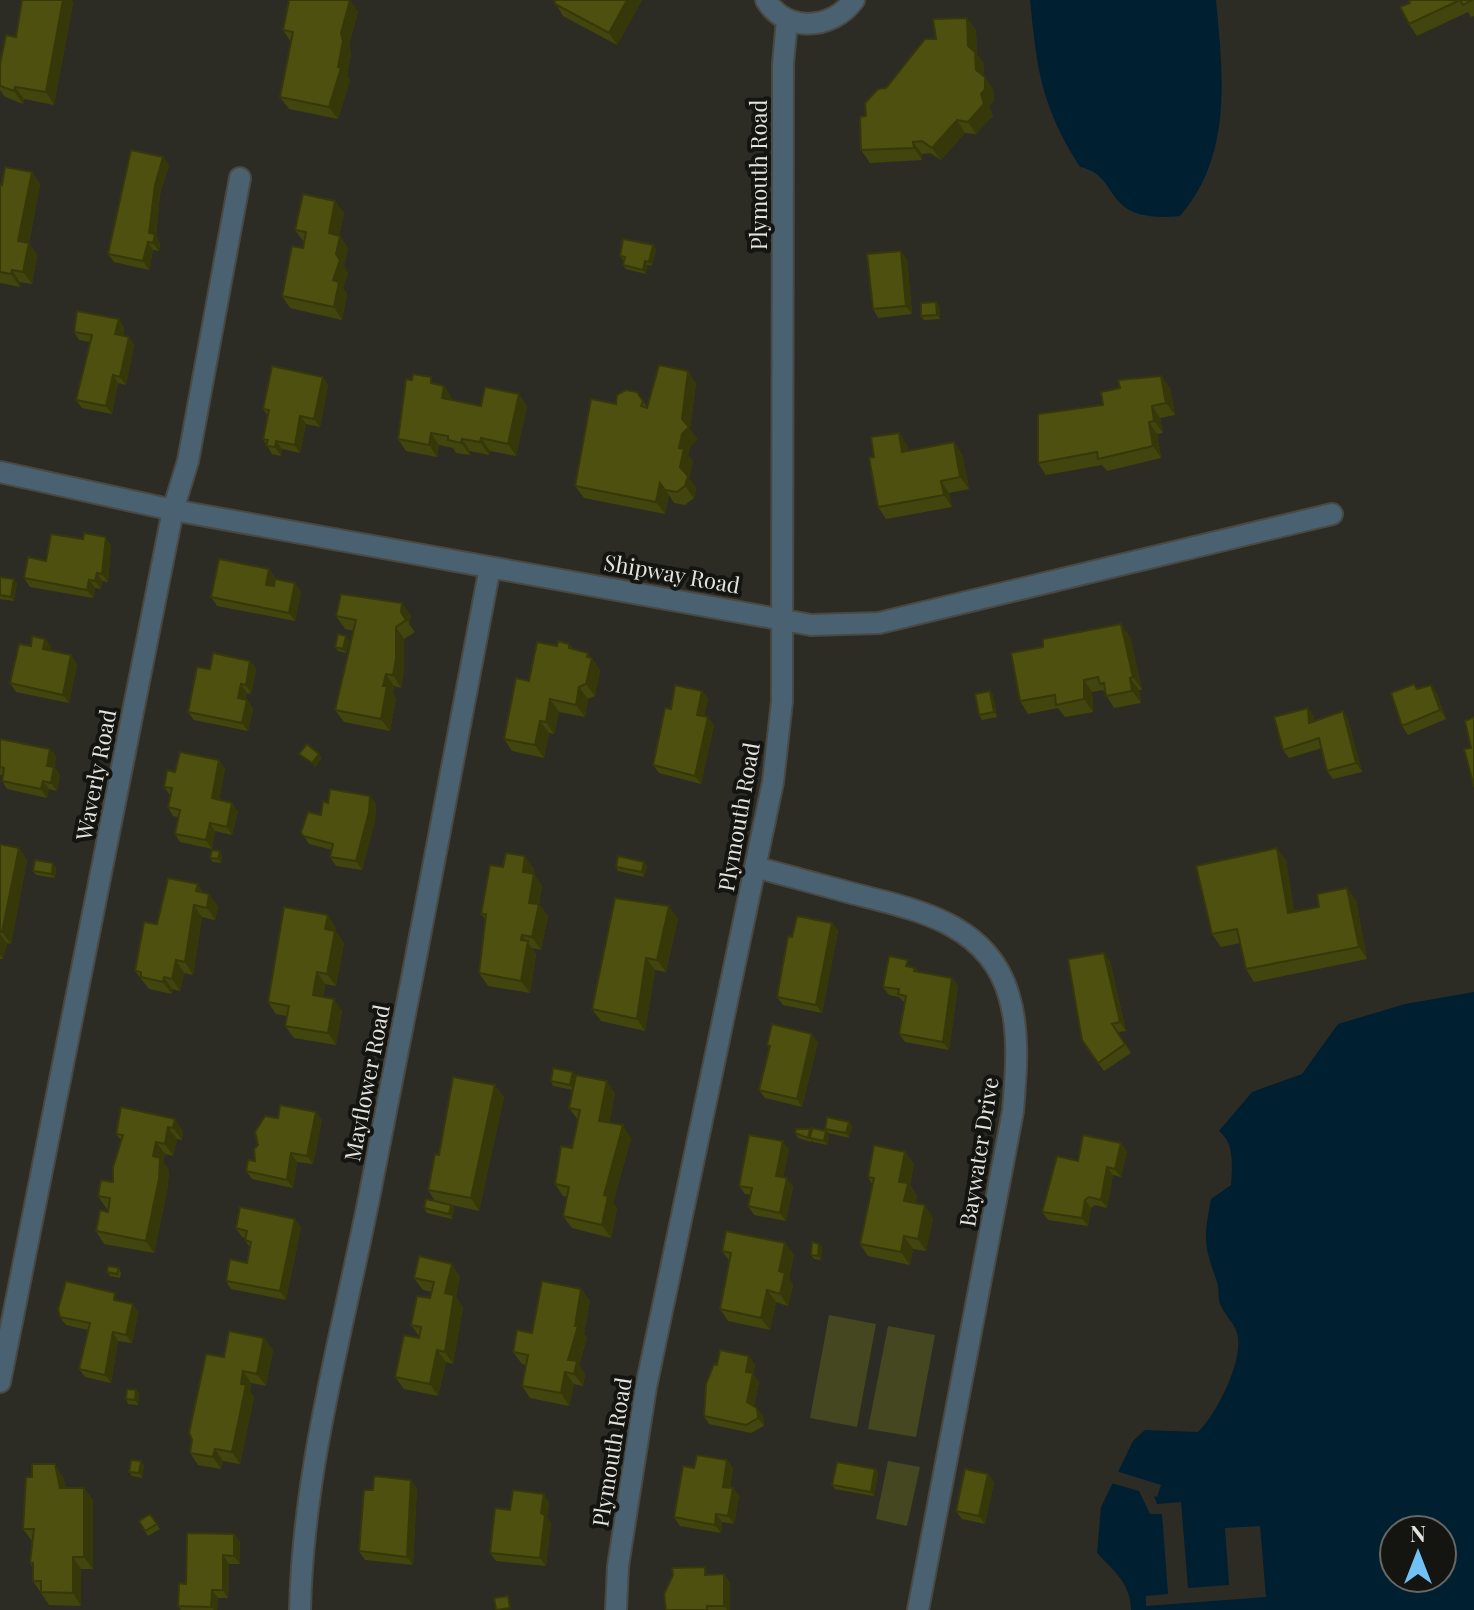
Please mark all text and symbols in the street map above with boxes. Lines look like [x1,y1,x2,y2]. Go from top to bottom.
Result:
street label: Plymouth Road [743,99,773,250]
street label: Shipway Road [602,546,743,600]
street label: Waverly Road [67,706,122,844]
street label: Plymouth Road [710,740,766,894]
street label: Mayflower Road [336,1002,396,1164]
street label: Baywater Drive [951,1075,1005,1229]
street label: Plymouth Road [584,1375,638,1529]
north arrow [1378,1514,1458,1594]
text: N [1410,1518,1426,1548]

